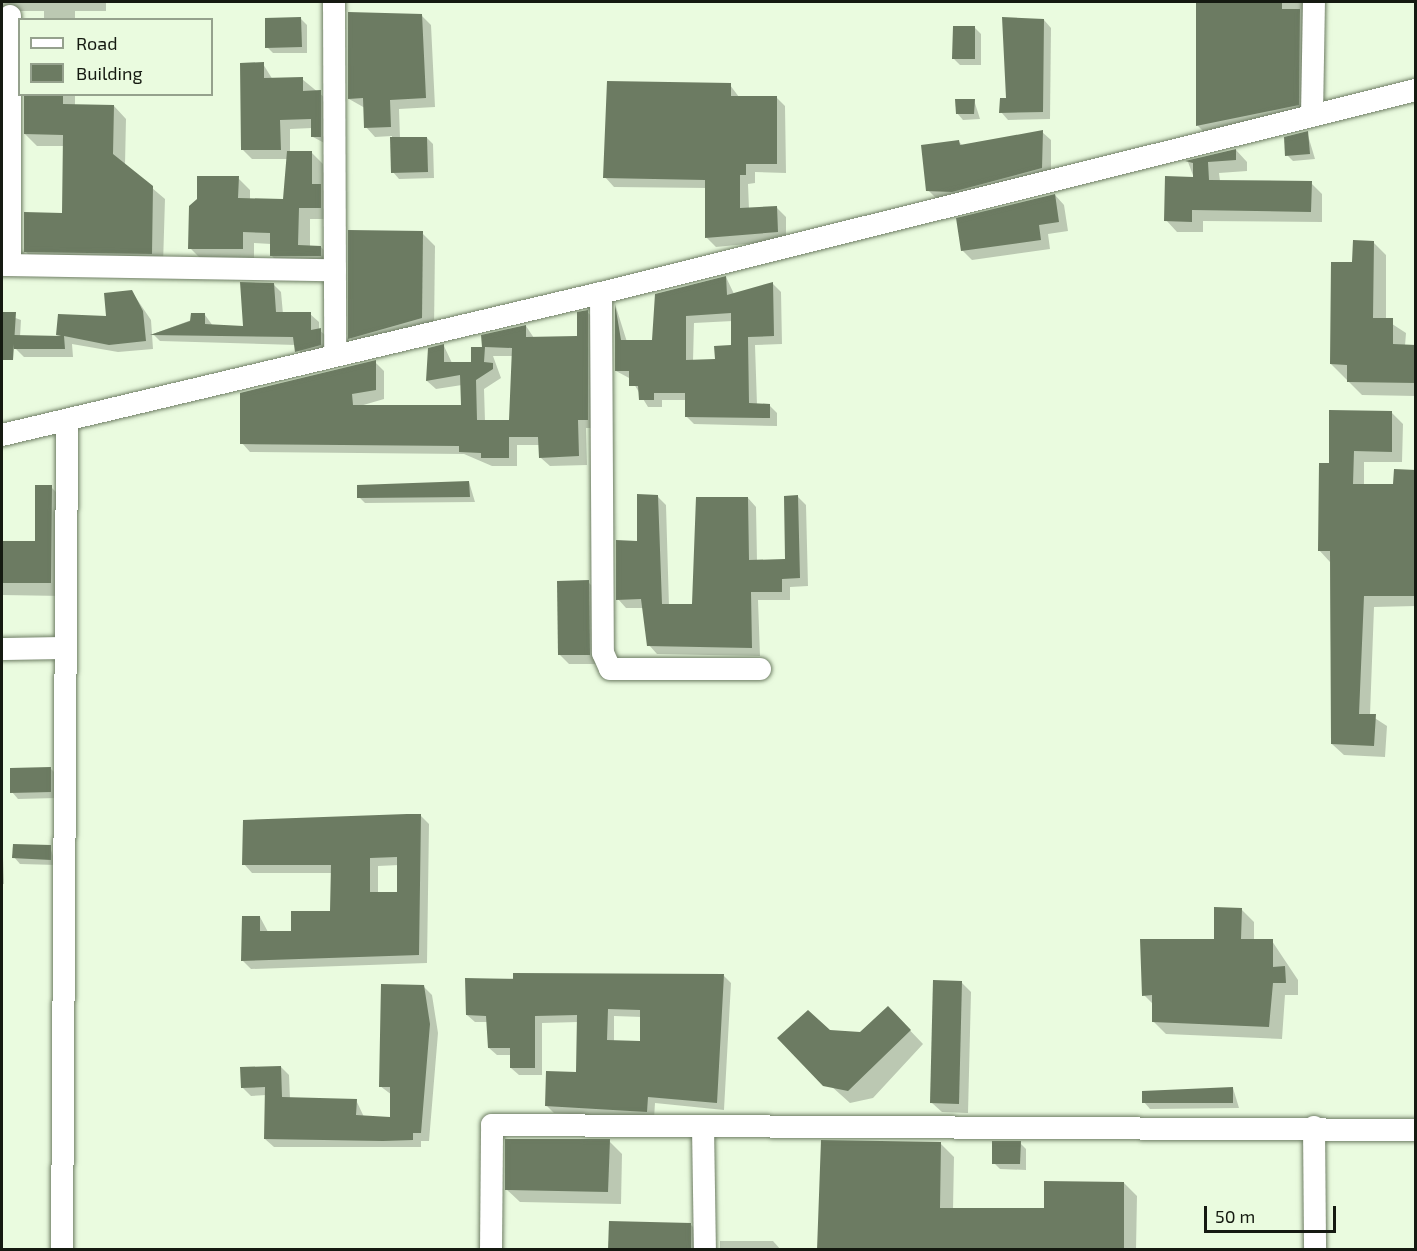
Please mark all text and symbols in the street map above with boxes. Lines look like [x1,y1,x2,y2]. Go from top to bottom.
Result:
legend [18,18,213,96]
text: Road [76,32,117,54]
text: Building [76,62,143,84]
scale bar [1207,1194,1339,1232]
text: 50 m [1215,1205,1255,1227]

